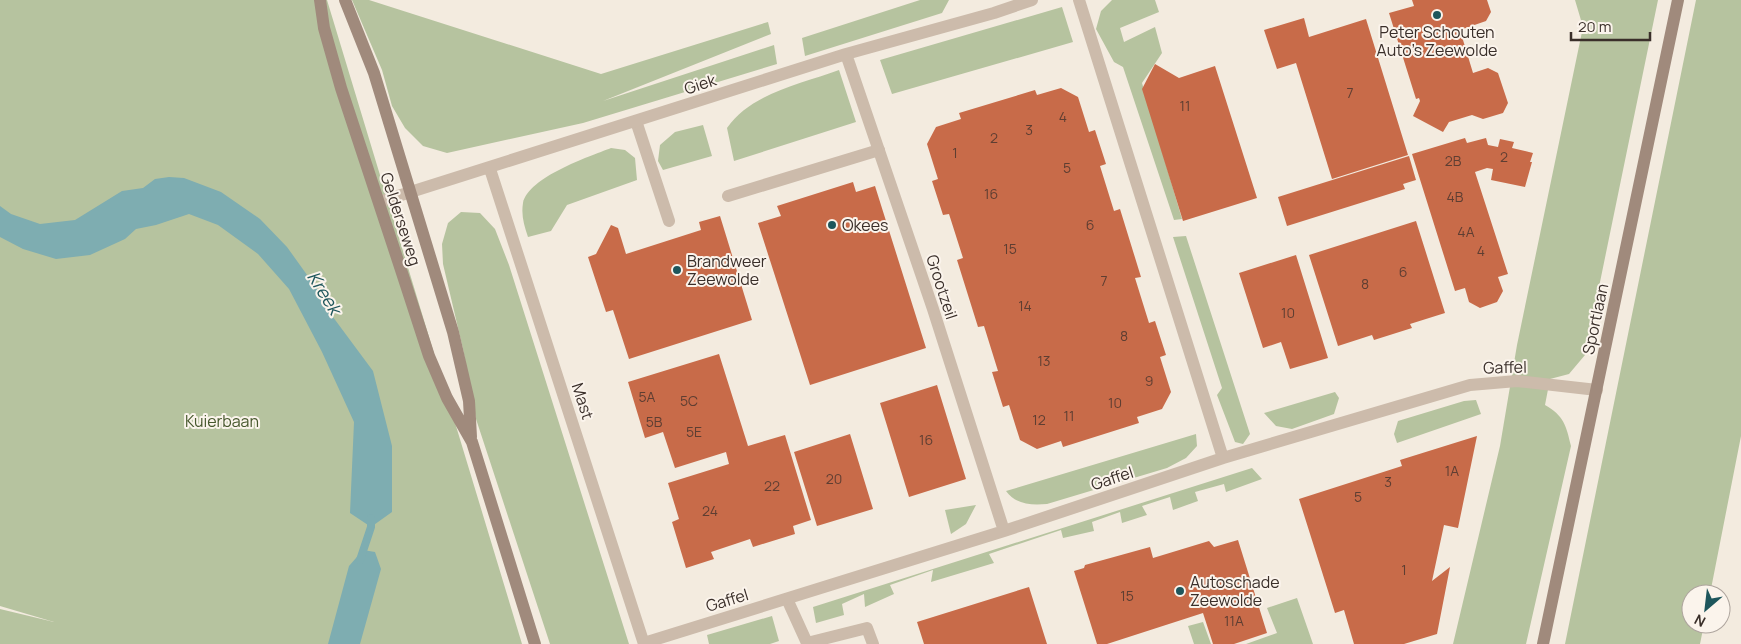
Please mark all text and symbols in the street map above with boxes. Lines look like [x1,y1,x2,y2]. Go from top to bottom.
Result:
marker: Peter Schouten Auto's Zeewolde [1431,9,1443,21]
scale bar [1571,10,1650,42]
text: 20 m [1578,16,1611,37]
place label: Peter Schouten Auto's Zeewolde [1377,21,1497,61]
street label: Giek [681,68,720,99]
house number: 7 [1346,83,1354,102]
house number: 11 [1180,96,1190,115]
house number: 4 [1059,107,1067,126]
house number: 3 [1025,120,1033,139]
house number: 2 [990,128,998,147]
house number: 1 [952,143,958,162]
house number: 2 [1500,147,1508,166]
house number: 2B [1445,151,1462,170]
house number: 5 [1063,158,1071,177]
street label: Gelderseweg [376,170,426,268]
house number: 16 [984,184,998,203]
house number: 4B [1447,187,1464,206]
place label: Okees [842,214,888,236]
house number: 6 [1086,215,1094,234]
marker: Okees [826,219,838,231]
house number: 4A [1457,222,1475,241]
house number: 15 [1003,239,1017,258]
house number: 4 [1477,241,1485,260]
place label: Brandweer Zeewolde [687,250,767,290]
street label: Grootzeil [921,252,963,322]
house number: 6 [1399,262,1407,281]
marker: Brandweer Zeewolde [671,264,683,276]
water label: Kreek [302,266,349,321]
house number: 7 [1100,271,1108,290]
house number: 8 [1361,274,1369,293]
street label: Sportlaan [1577,281,1613,357]
house number: 14 [1018,296,1032,315]
house number: 10 [1281,303,1295,322]
house number: 8 [1120,326,1128,345]
house number: 13 [1037,351,1051,370]
street label: Gaffel [1483,356,1527,378]
house number: 9 [1145,371,1153,390]
street label: Mast [567,380,599,422]
house number: 5A [639,387,656,406]
house number: 5C [680,391,698,410]
house number: 10 [1108,393,1122,412]
house number: 11 [1064,406,1074,425]
park label: Kuierbaan [185,410,259,432]
house number: 12 [1032,410,1046,429]
house number: 5B [646,412,663,431]
house number: 5E [686,422,702,441]
house number: 16 [919,430,933,449]
street label: Gaffel [1088,461,1136,495]
house number: 1A [1445,461,1459,480]
house number: 20 [826,469,842,488]
house number: 3 [1384,472,1392,491]
house number: 22 [764,476,780,495]
house number: 5 [1354,487,1362,506]
house number: 24 [702,501,718,520]
house number: 1 [1401,560,1407,579]
place label: Autoschade Zeewolde [1190,571,1280,611]
street label: Gaffel [703,583,751,617]
north arrow [1681,584,1731,634]
marker: Autoschade Zeewolde [1174,585,1186,597]
house number: 15 [1120,586,1134,605]
text: N [1691,610,1709,632]
house number: 11A [1224,611,1244,630]

